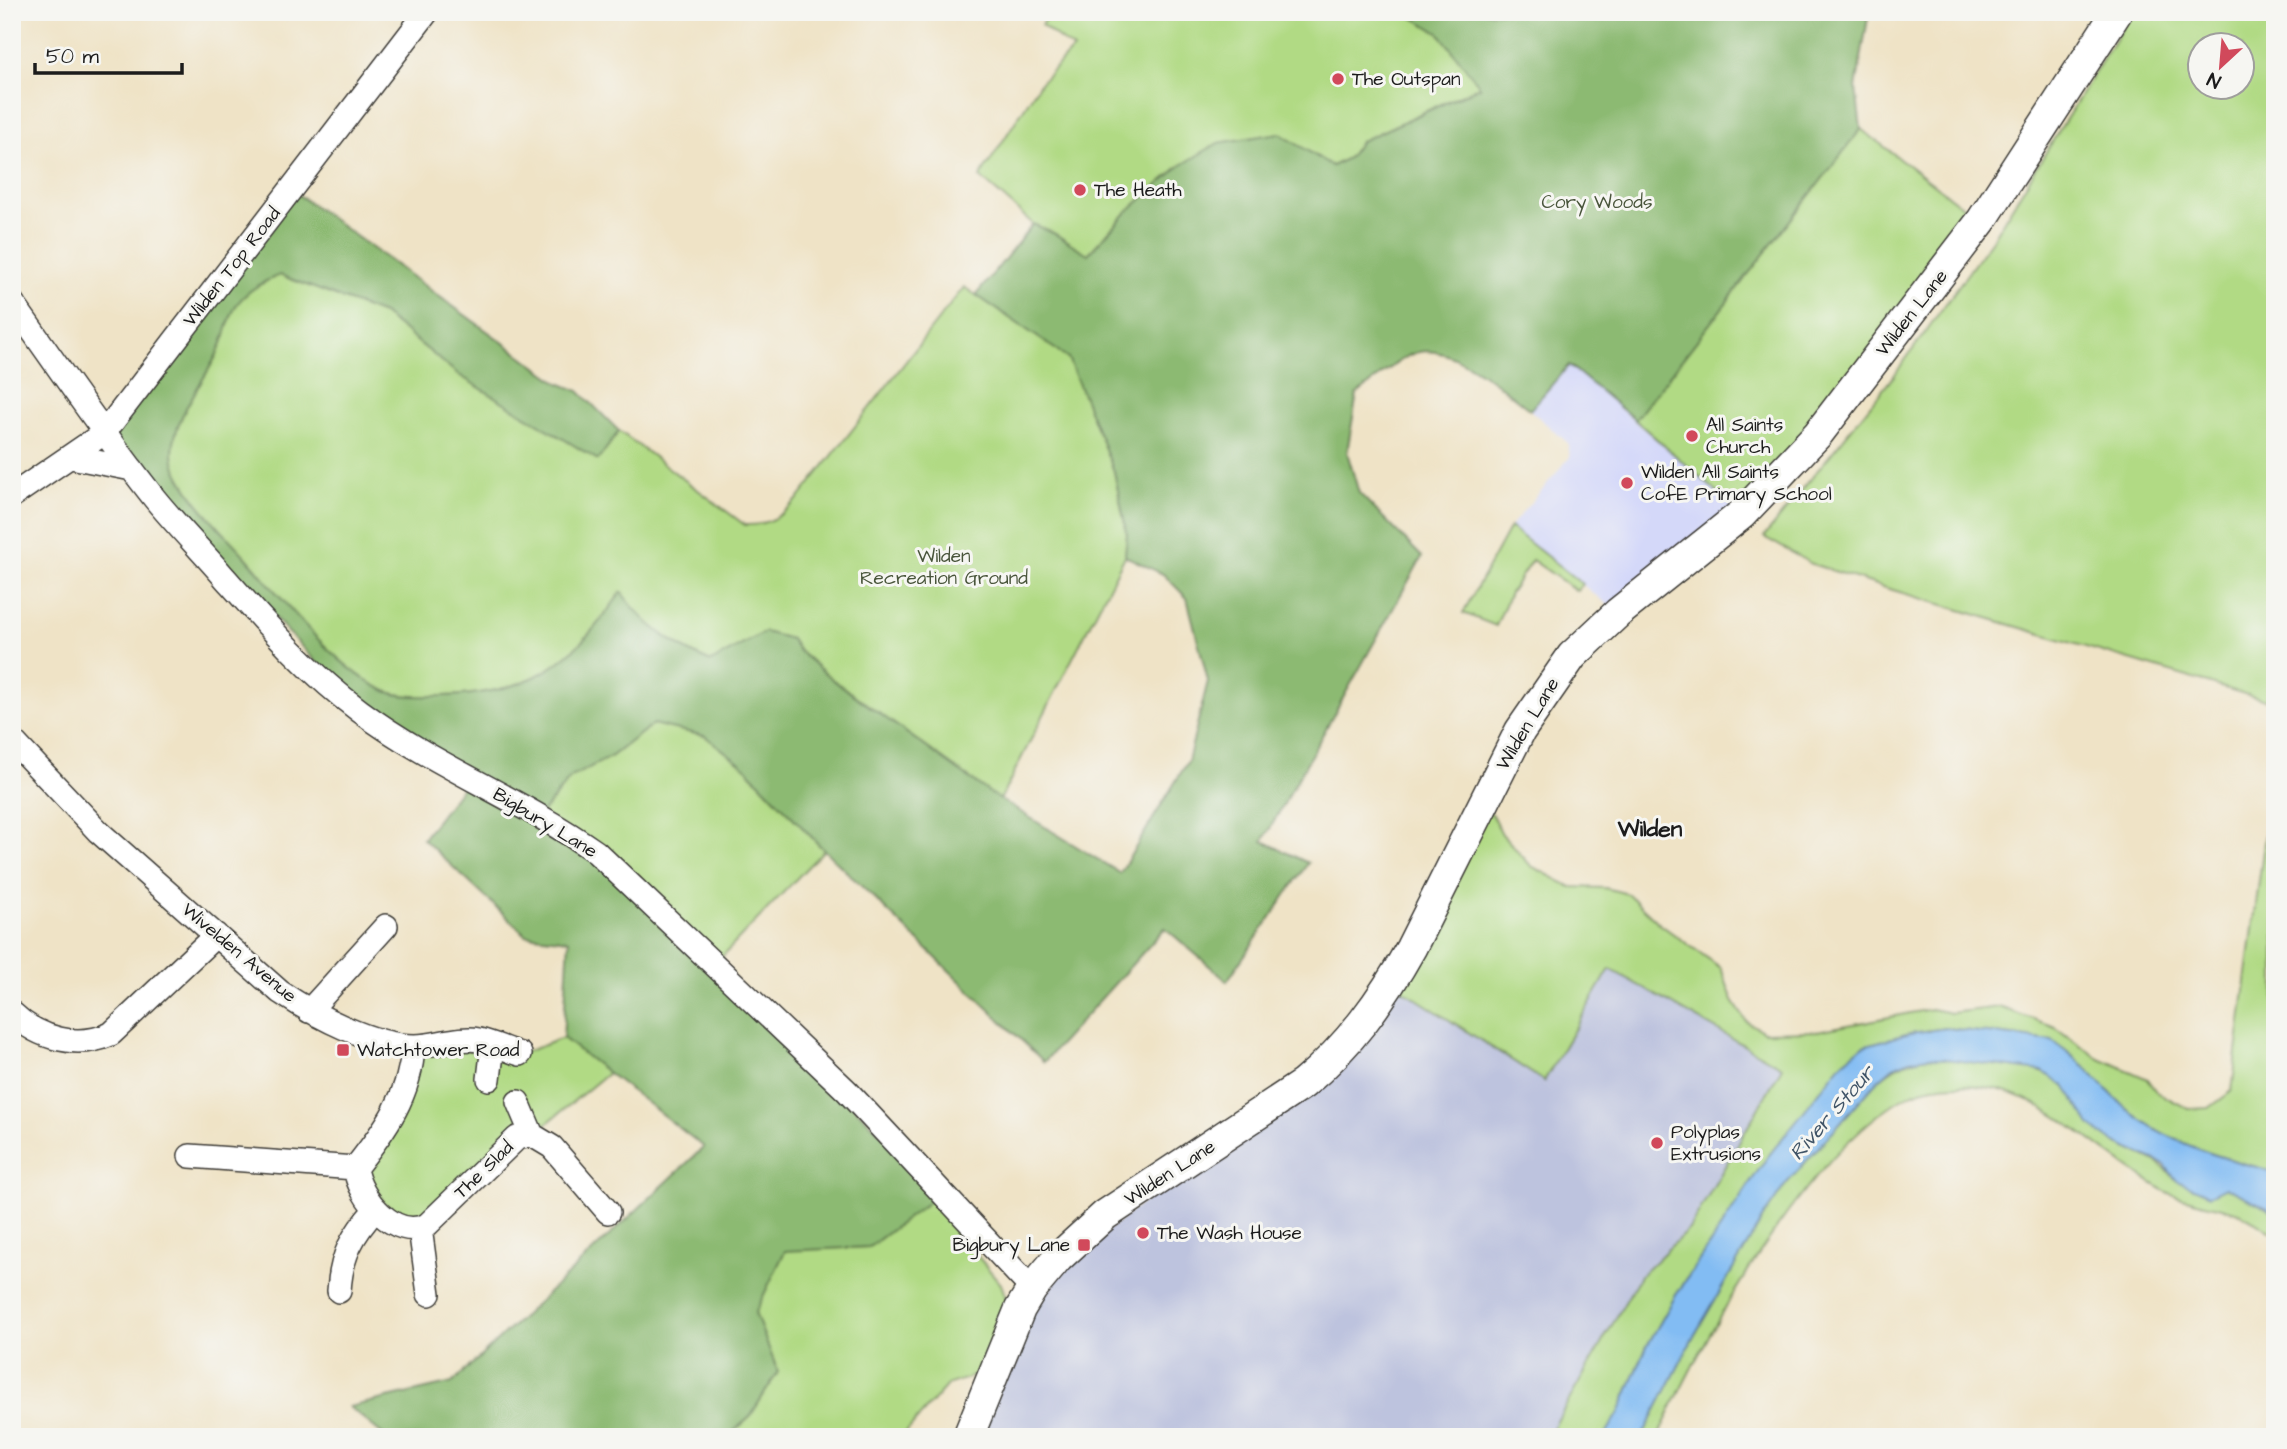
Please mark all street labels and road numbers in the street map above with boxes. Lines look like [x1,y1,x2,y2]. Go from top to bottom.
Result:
street label: Wilden Top Road [177,201,287,333]
street label: Wilden Lane [1870,264,1954,362]
street label: Wilden Lane [1490,673,1566,775]
street label: Bigbury Lane [487,781,602,866]
street label: Wivelden Avenue [176,897,302,1009]
street label: Wilden Lane [1119,1134,1221,1212]
street label: The Slad [448,1135,520,1205]

